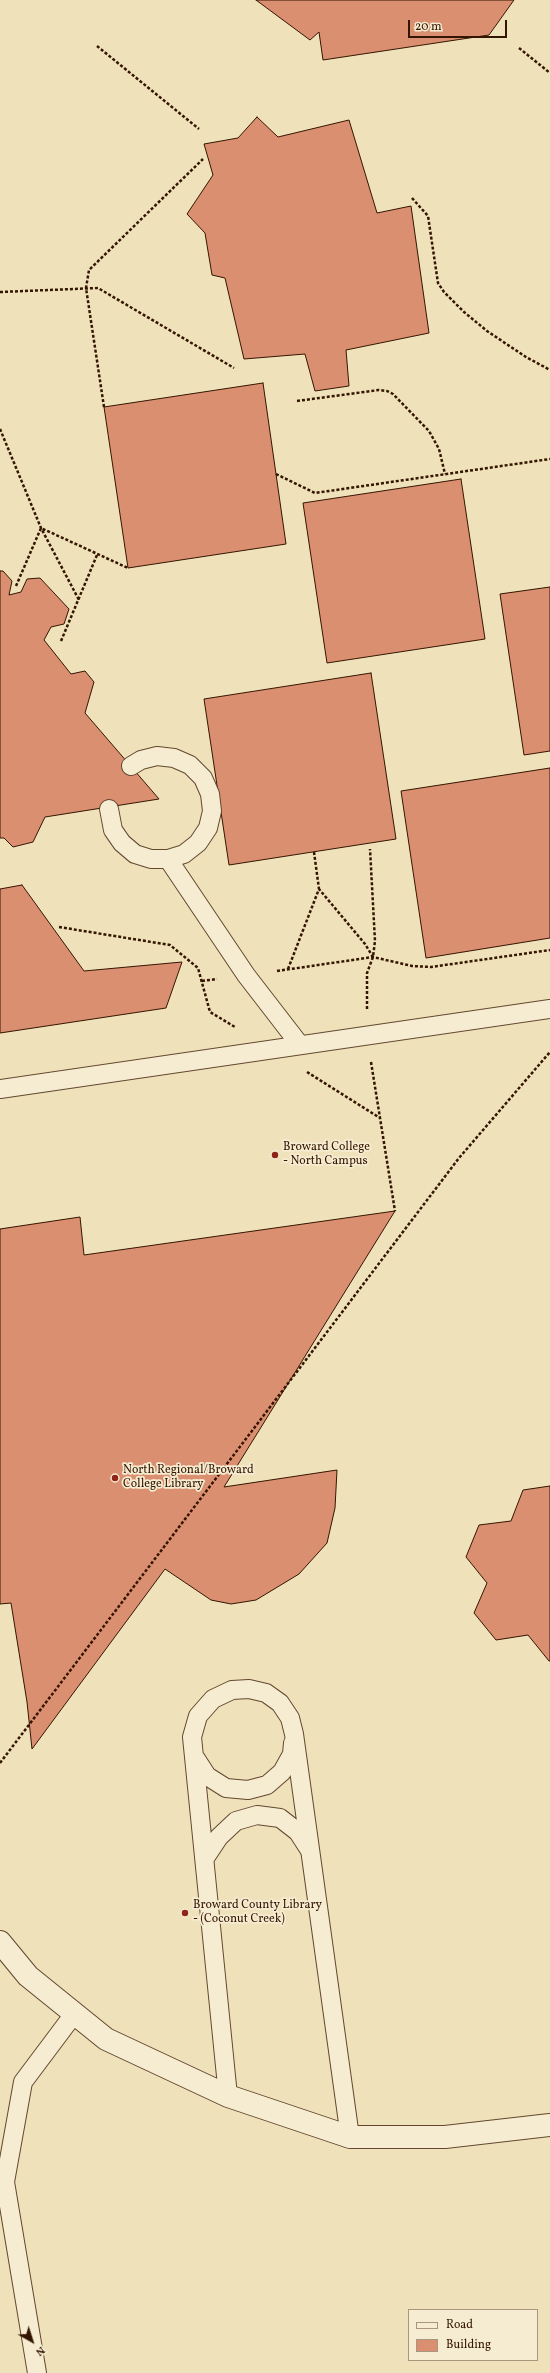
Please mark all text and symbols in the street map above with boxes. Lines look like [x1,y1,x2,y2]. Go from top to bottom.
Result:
scale bar [410,12,509,38]
text: 20 m [415,19,442,35]
place label: Broward College - North Campus [283,1141,370,1169]
marker: Broward College - North Campus [270,1150,280,1160]
place label: North Regional/Broward College Library [123,1464,254,1492]
marker: North Regional/Broward College Library [110,1473,120,1483]
place label: Broward County Library - (Coconut Creek) [193,1899,322,1927]
marker: Broward County Library - (Coconut Creek) [180,1908,190,1918]
legend [408,2309,538,2361]
text: Road [446,2317,473,2333]
north arrow [12,2321,52,2361]
text: Building [446,2337,491,2353]
text: N [32,2342,48,2359]

